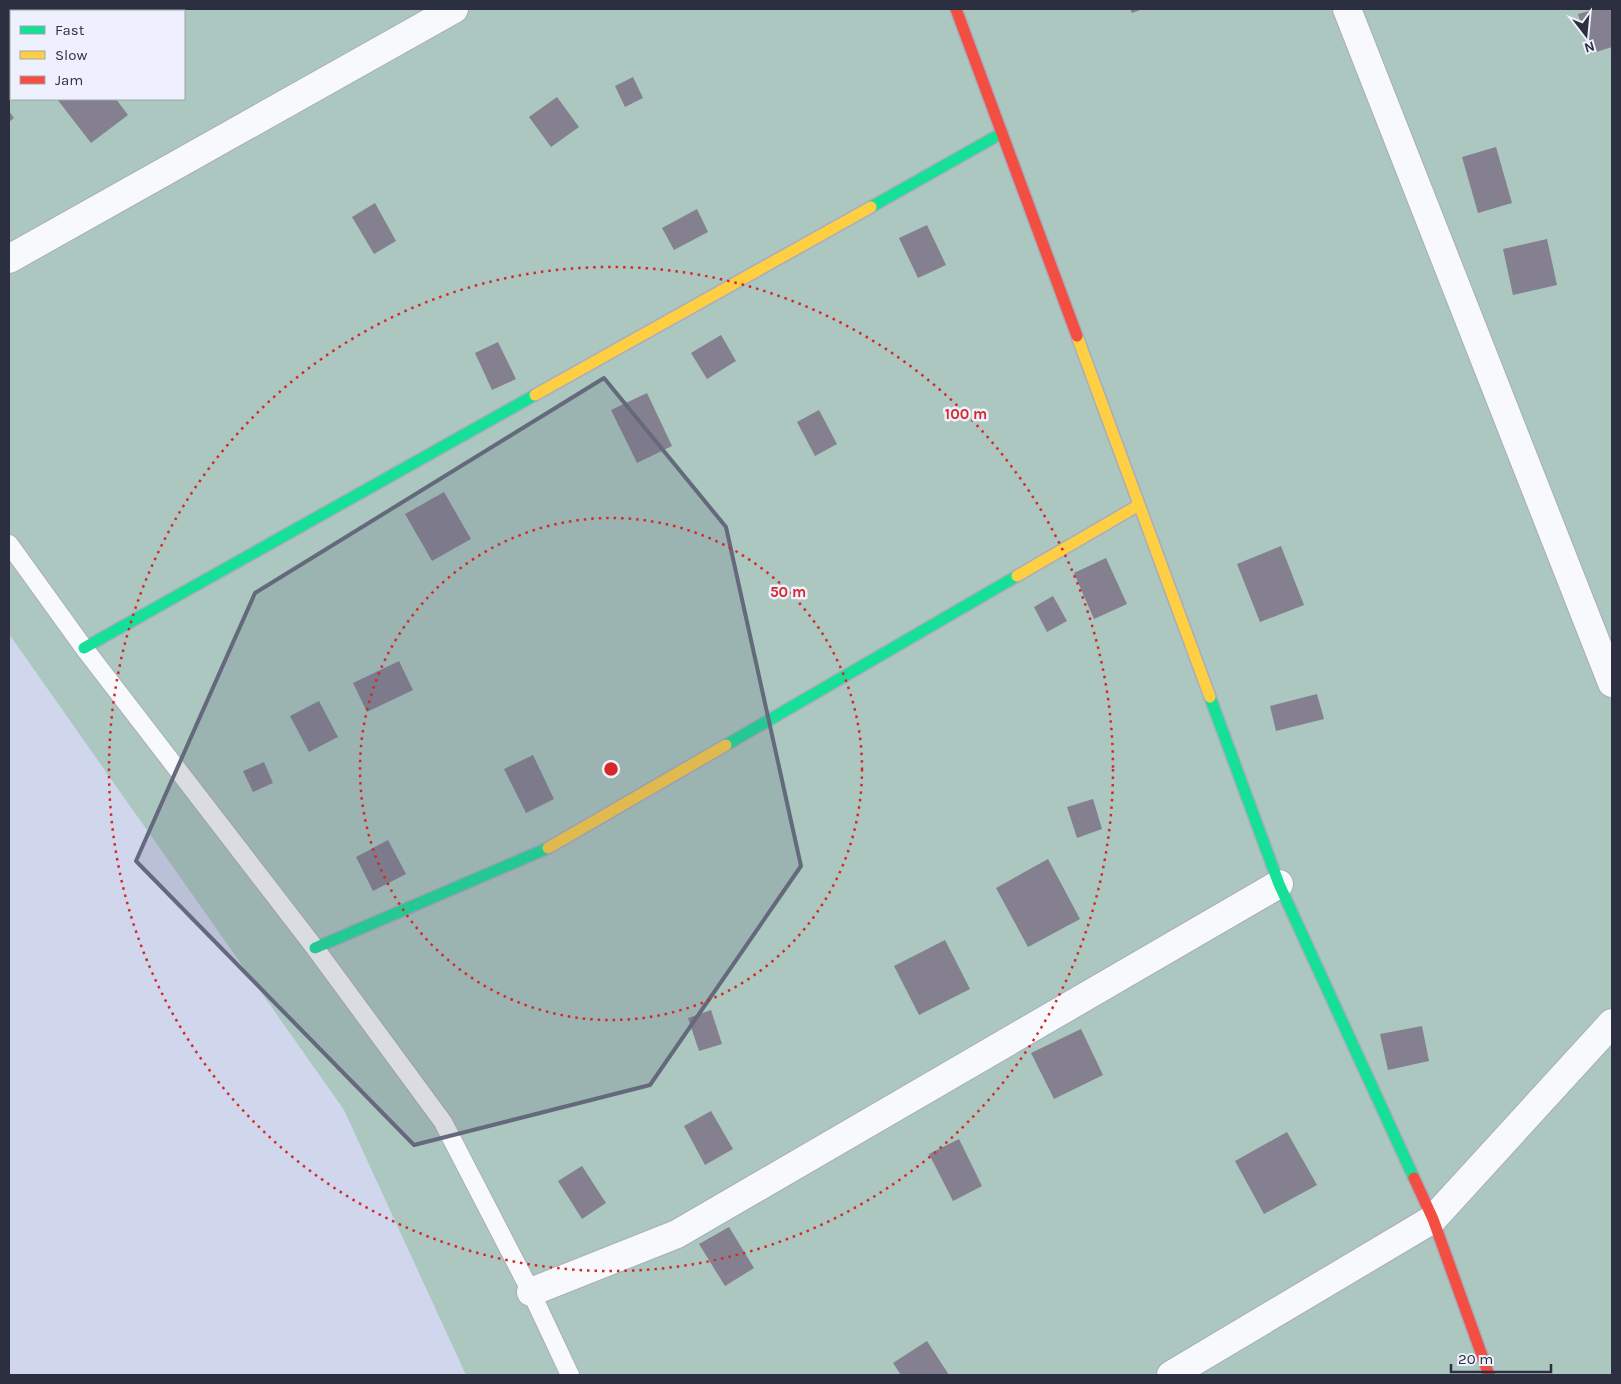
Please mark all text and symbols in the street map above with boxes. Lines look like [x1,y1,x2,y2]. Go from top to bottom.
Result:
legend [10,10,185,100]
north arrow [1561,10,1611,60]
text: Fast [55,21,85,39]
text: N [1582,37,1597,57]
text: Slow [55,46,87,64]
text: Jam [55,71,83,89]
text: 100 m [945,405,987,423]
text: 50 m [770,583,806,601]
centre of rings [602,760,620,778]
scale bar [1451,1342,1551,1374]
text: 20 m [1458,1350,1493,1368]

